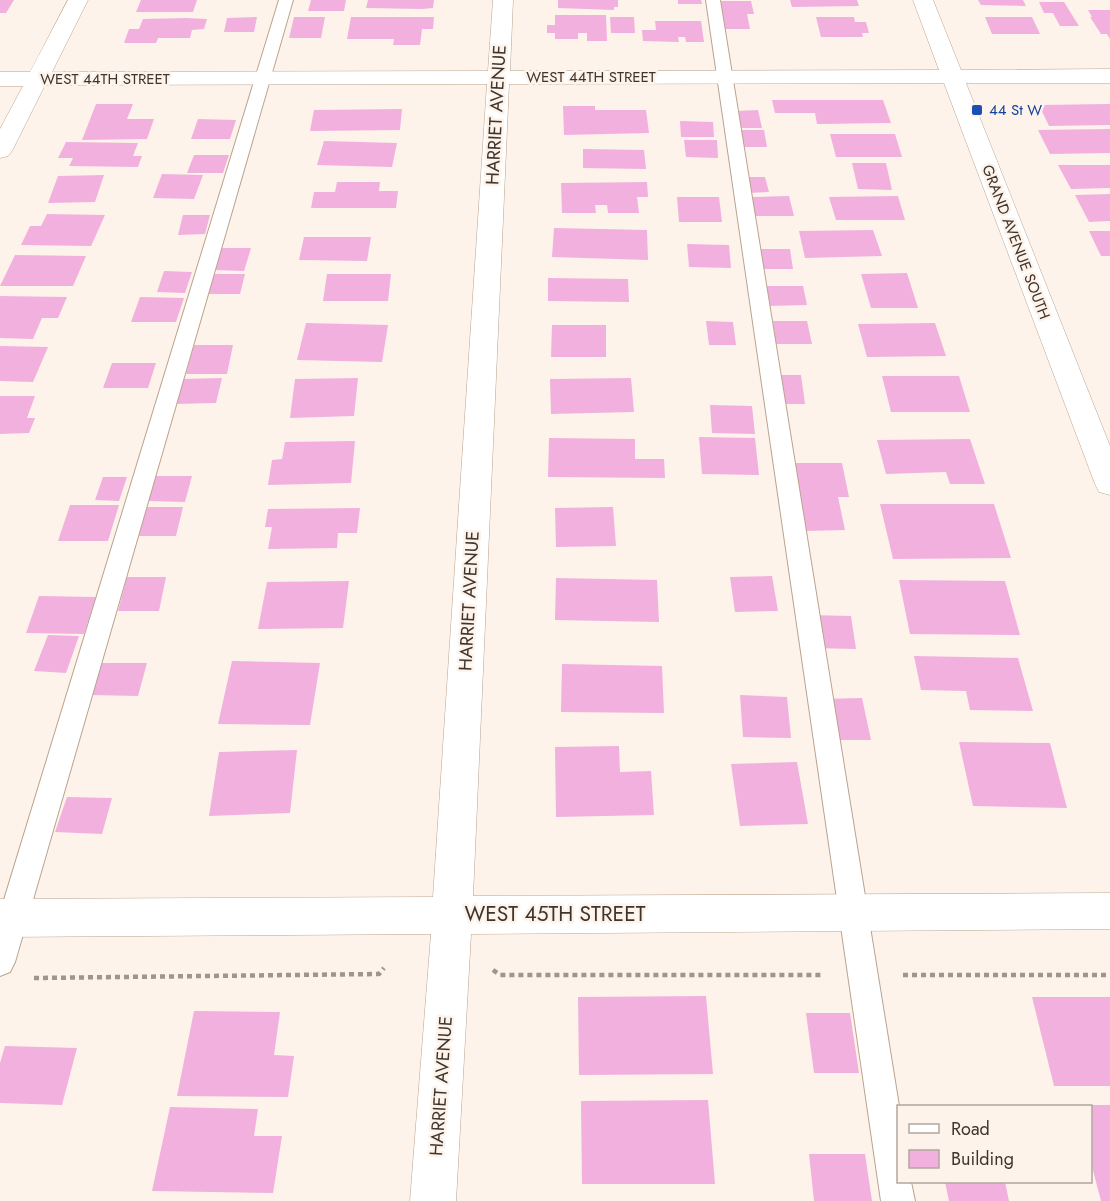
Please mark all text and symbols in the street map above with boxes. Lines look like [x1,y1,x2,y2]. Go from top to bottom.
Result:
street label: HARRIET AVENUE [479,44,513,186]
street label: WEST 44TH STREET [526,66,656,88]
street label: WEST 44TH STREET [40,68,170,90]
place label: 44 St W [989,99,1042,121]
marker: 44 St W [970,103,984,117]
street label: GRAND AVENUE SOUTH [976,162,1056,322]
street label: HARRIET AVENUE [452,530,486,672]
street label: WEST 45TH STREET [465,899,646,929]
street label: HARRIET AVENUE [423,1015,459,1157]
legend [897,1105,1092,1183]
text: Road [951,1116,990,1142]
text: Building [951,1146,1014,1172]

